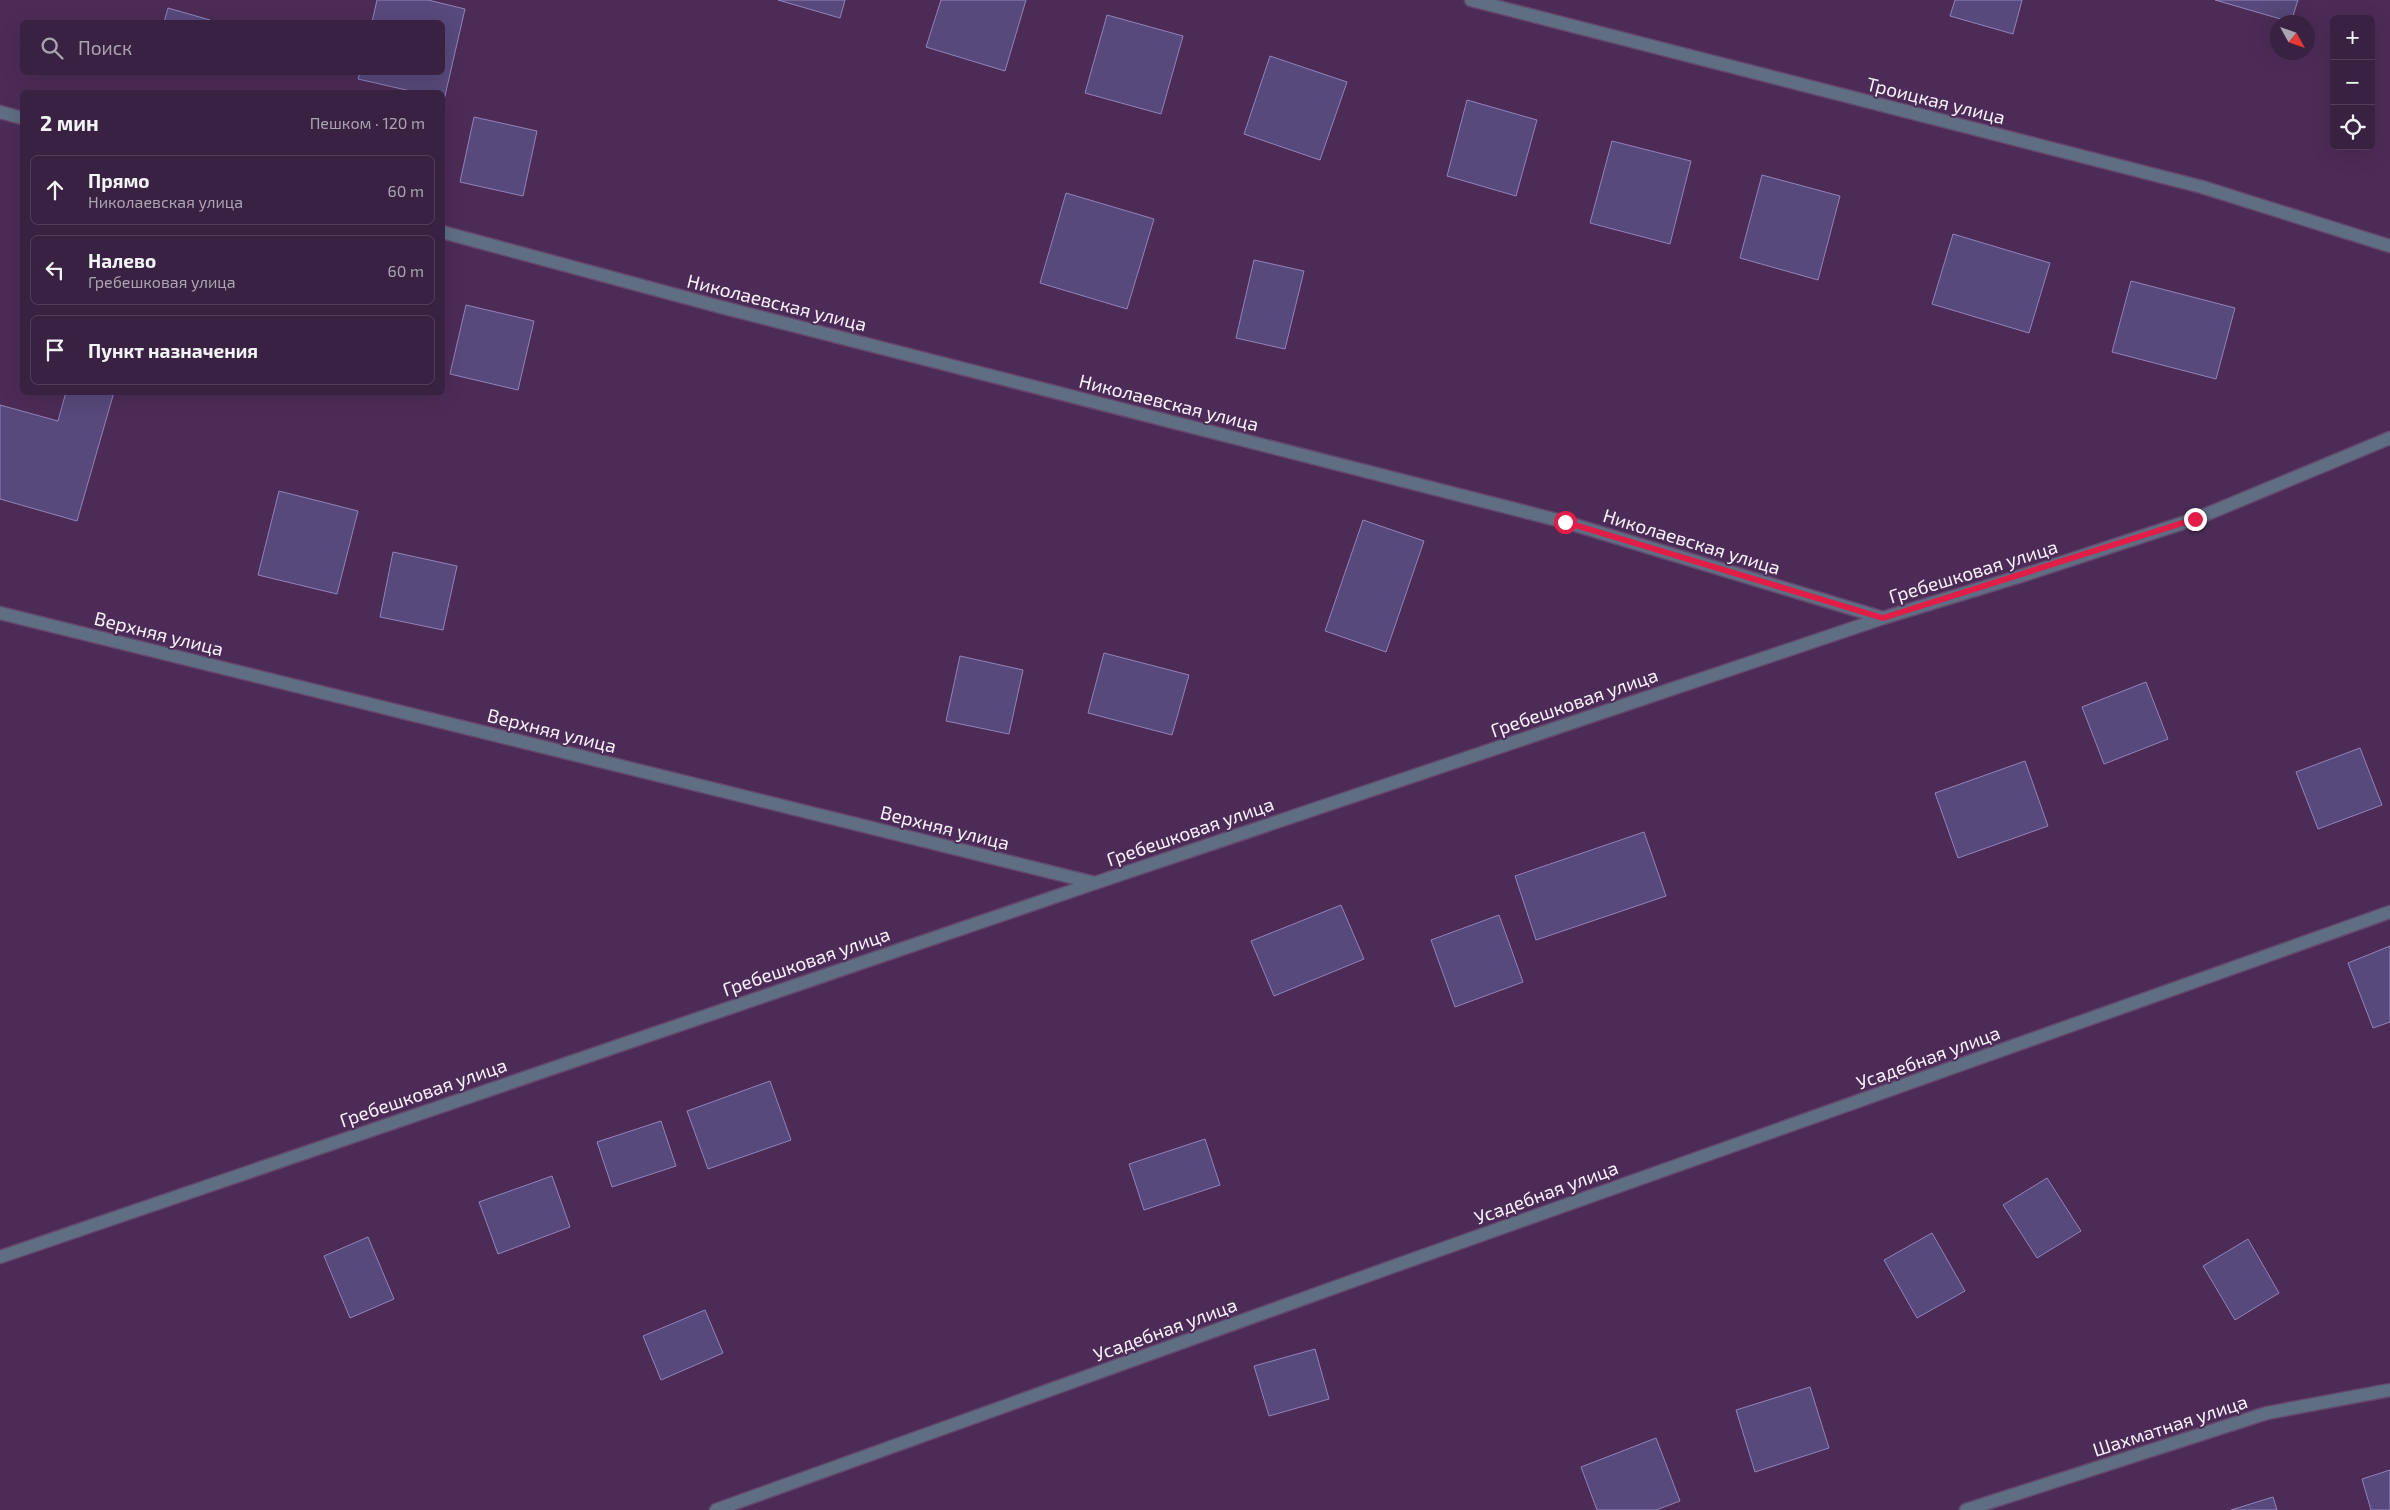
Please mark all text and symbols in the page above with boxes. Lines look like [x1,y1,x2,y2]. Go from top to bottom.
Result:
north arrow [2270,15,2315,60]
map controls [2330,15,2375,150]
button: + [2330,15,2375,60]
search box [20,20,445,75]
icon: search [38,34,66,62]
text: Поиск [78,36,132,59]
button: − [2330,60,2375,105]
street label: Троицкая улица [1864,72,2008,129]
button: locate [2330,105,2375,150]
text: 2 мин [40,110,99,135]
text: Пешком · 120 m [310,113,425,132]
text: Прямо [88,169,150,192]
icon: ahead [41,176,69,204]
text: 60 m [388,181,424,200]
text: Николаевская улица [88,192,243,211]
text: Налево [88,249,156,272]
icon: left [41,256,69,284]
text: 60 m [388,261,424,280]
street label: Николаевская улица [685,269,869,336]
text: Гребешковая улица [88,272,236,291]
icon: arrive [41,336,69,364]
text: Пункт назначения [88,339,258,362]
street label: Николаевская улица [1077,369,1261,436]
street label: Николаевская улица [1600,503,1783,580]
route end [2184,508,2207,531]
route start [1554,511,1577,534]
street label: Гребешковая улица [1886,534,2060,609]
street label: Верхняя улица [92,606,226,661]
street label: Гребешковая улица [1487,663,1661,742]
street label: Верхняя улица [485,703,619,758]
street label: Гребешковая улица [1103,792,1277,871]
street label: Верхняя улица [878,800,1012,855]
street label: Гребешковая улица [719,922,893,1001]
street label: Усадебная улица [1853,1020,2003,1095]
street label: Гребешковая улица [336,1053,510,1132]
street label: Усадебная улица [1471,1155,1621,1230]
street label: Усадебная улица [1090,1292,1240,1367]
street label: Шахматная улица [2090,1389,2251,1462]

